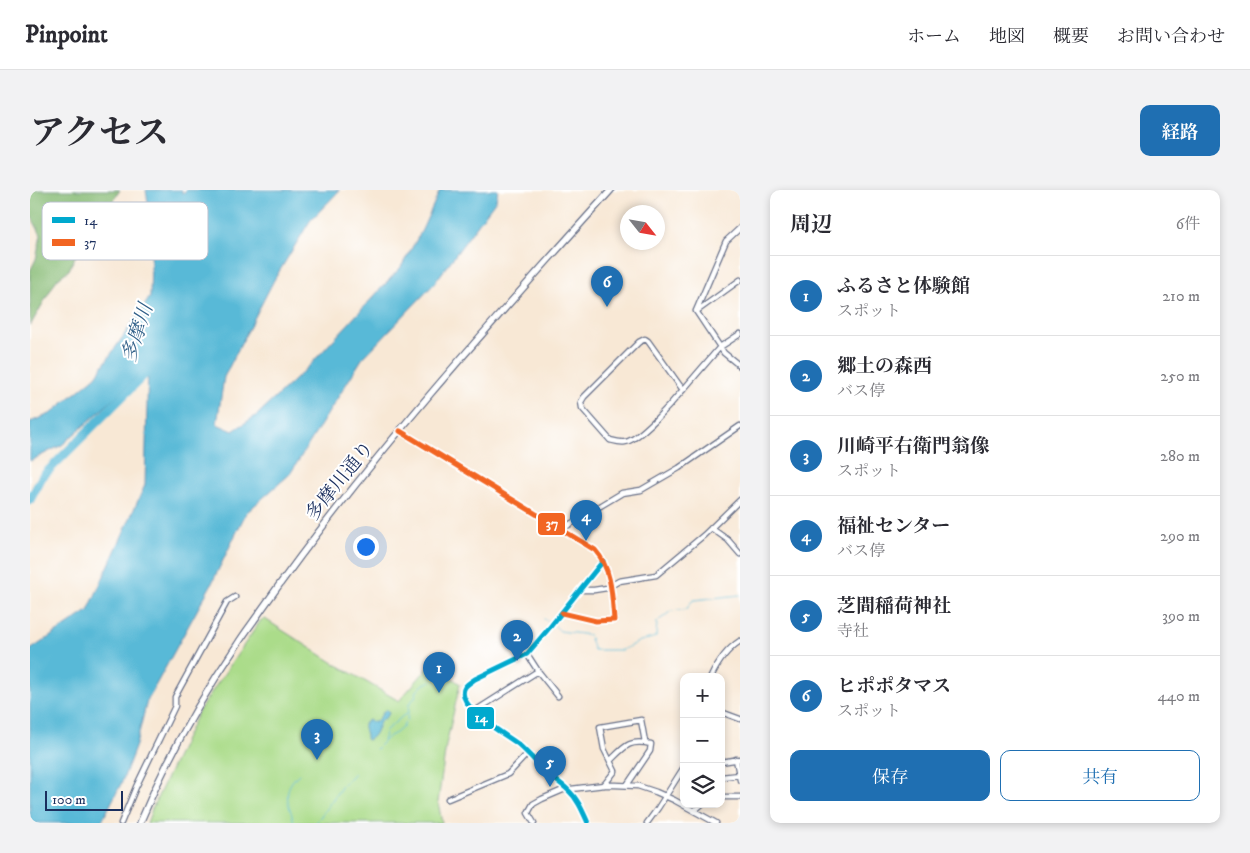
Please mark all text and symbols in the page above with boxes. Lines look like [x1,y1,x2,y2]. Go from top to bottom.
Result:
text: Pinpoint [25,20,108,50]
text: ホーム [907,26,961,48]
text: 地図 [989,26,1025,48]
text: 概要 [1053,26,1089,48]
text: お問い合わせ [1117,26,1225,48]
button: 経路 [1140,105,1220,156]
text: アクセス [30,112,169,156]
legend [42,202,208,260]
north arrow [620,205,665,250]
text: 14 [84,212,98,230]
text: 周辺 [790,212,832,238]
text: 6件 [1176,214,1200,234]
text: 37 [84,234,97,252]
pin: 6 [591,266,623,307]
text: ふるさと体験館 [837,275,970,298]
text: 1 [803,286,809,306]
text: 210 m [1162,286,1200,306]
water label: 多摩川 [117,299,160,365]
text: スポット [837,301,901,321]
text: 郷土の森西 [837,355,932,378]
text: 2 [802,366,810,386]
text: 250 m [1160,366,1200,386]
text: バス停 [837,381,885,401]
text: 川崎平右衛門翁像 [837,435,989,458]
street label: 多摩川通り [301,437,379,525]
text: 3 [803,446,809,466]
text: 280 m [1160,446,1200,466]
text: スポット [837,461,901,481]
pin: 4 [570,500,602,541]
line badge: 37 [537,512,566,536]
text: 37 [546,515,558,533]
text: 福祉センター [837,515,950,538]
text: 4 [801,526,811,546]
text: 290 m [1160,526,1200,546]
your location [353,534,379,560]
text: バス停 [837,541,885,561]
text: 芝間稲荷神社 [837,595,951,618]
text: 5 [802,606,810,626]
text: 390 m [1162,606,1200,626]
pin: 2 [501,620,533,661]
text: 寺社 [837,621,869,641]
pin: 1 [423,652,455,693]
map controls [680,673,725,808]
button: + [680,673,725,718]
text: ヒポポタマス [837,675,951,698]
text: 6 [802,686,810,706]
text: 440 m [1158,686,1200,706]
text: スポット [837,701,901,721]
line badge: 14 [466,706,495,730]
text: 14 [474,709,489,727]
button: − [680,718,725,763]
pin: 3 [301,719,333,760]
pin: 5 [534,746,566,787]
button: 保存 [790,750,990,801]
button: 共有 [1000,750,1200,801]
button: layers [680,763,725,808]
scale bar [45,788,122,811]
text: 100 m [52,791,86,809]

